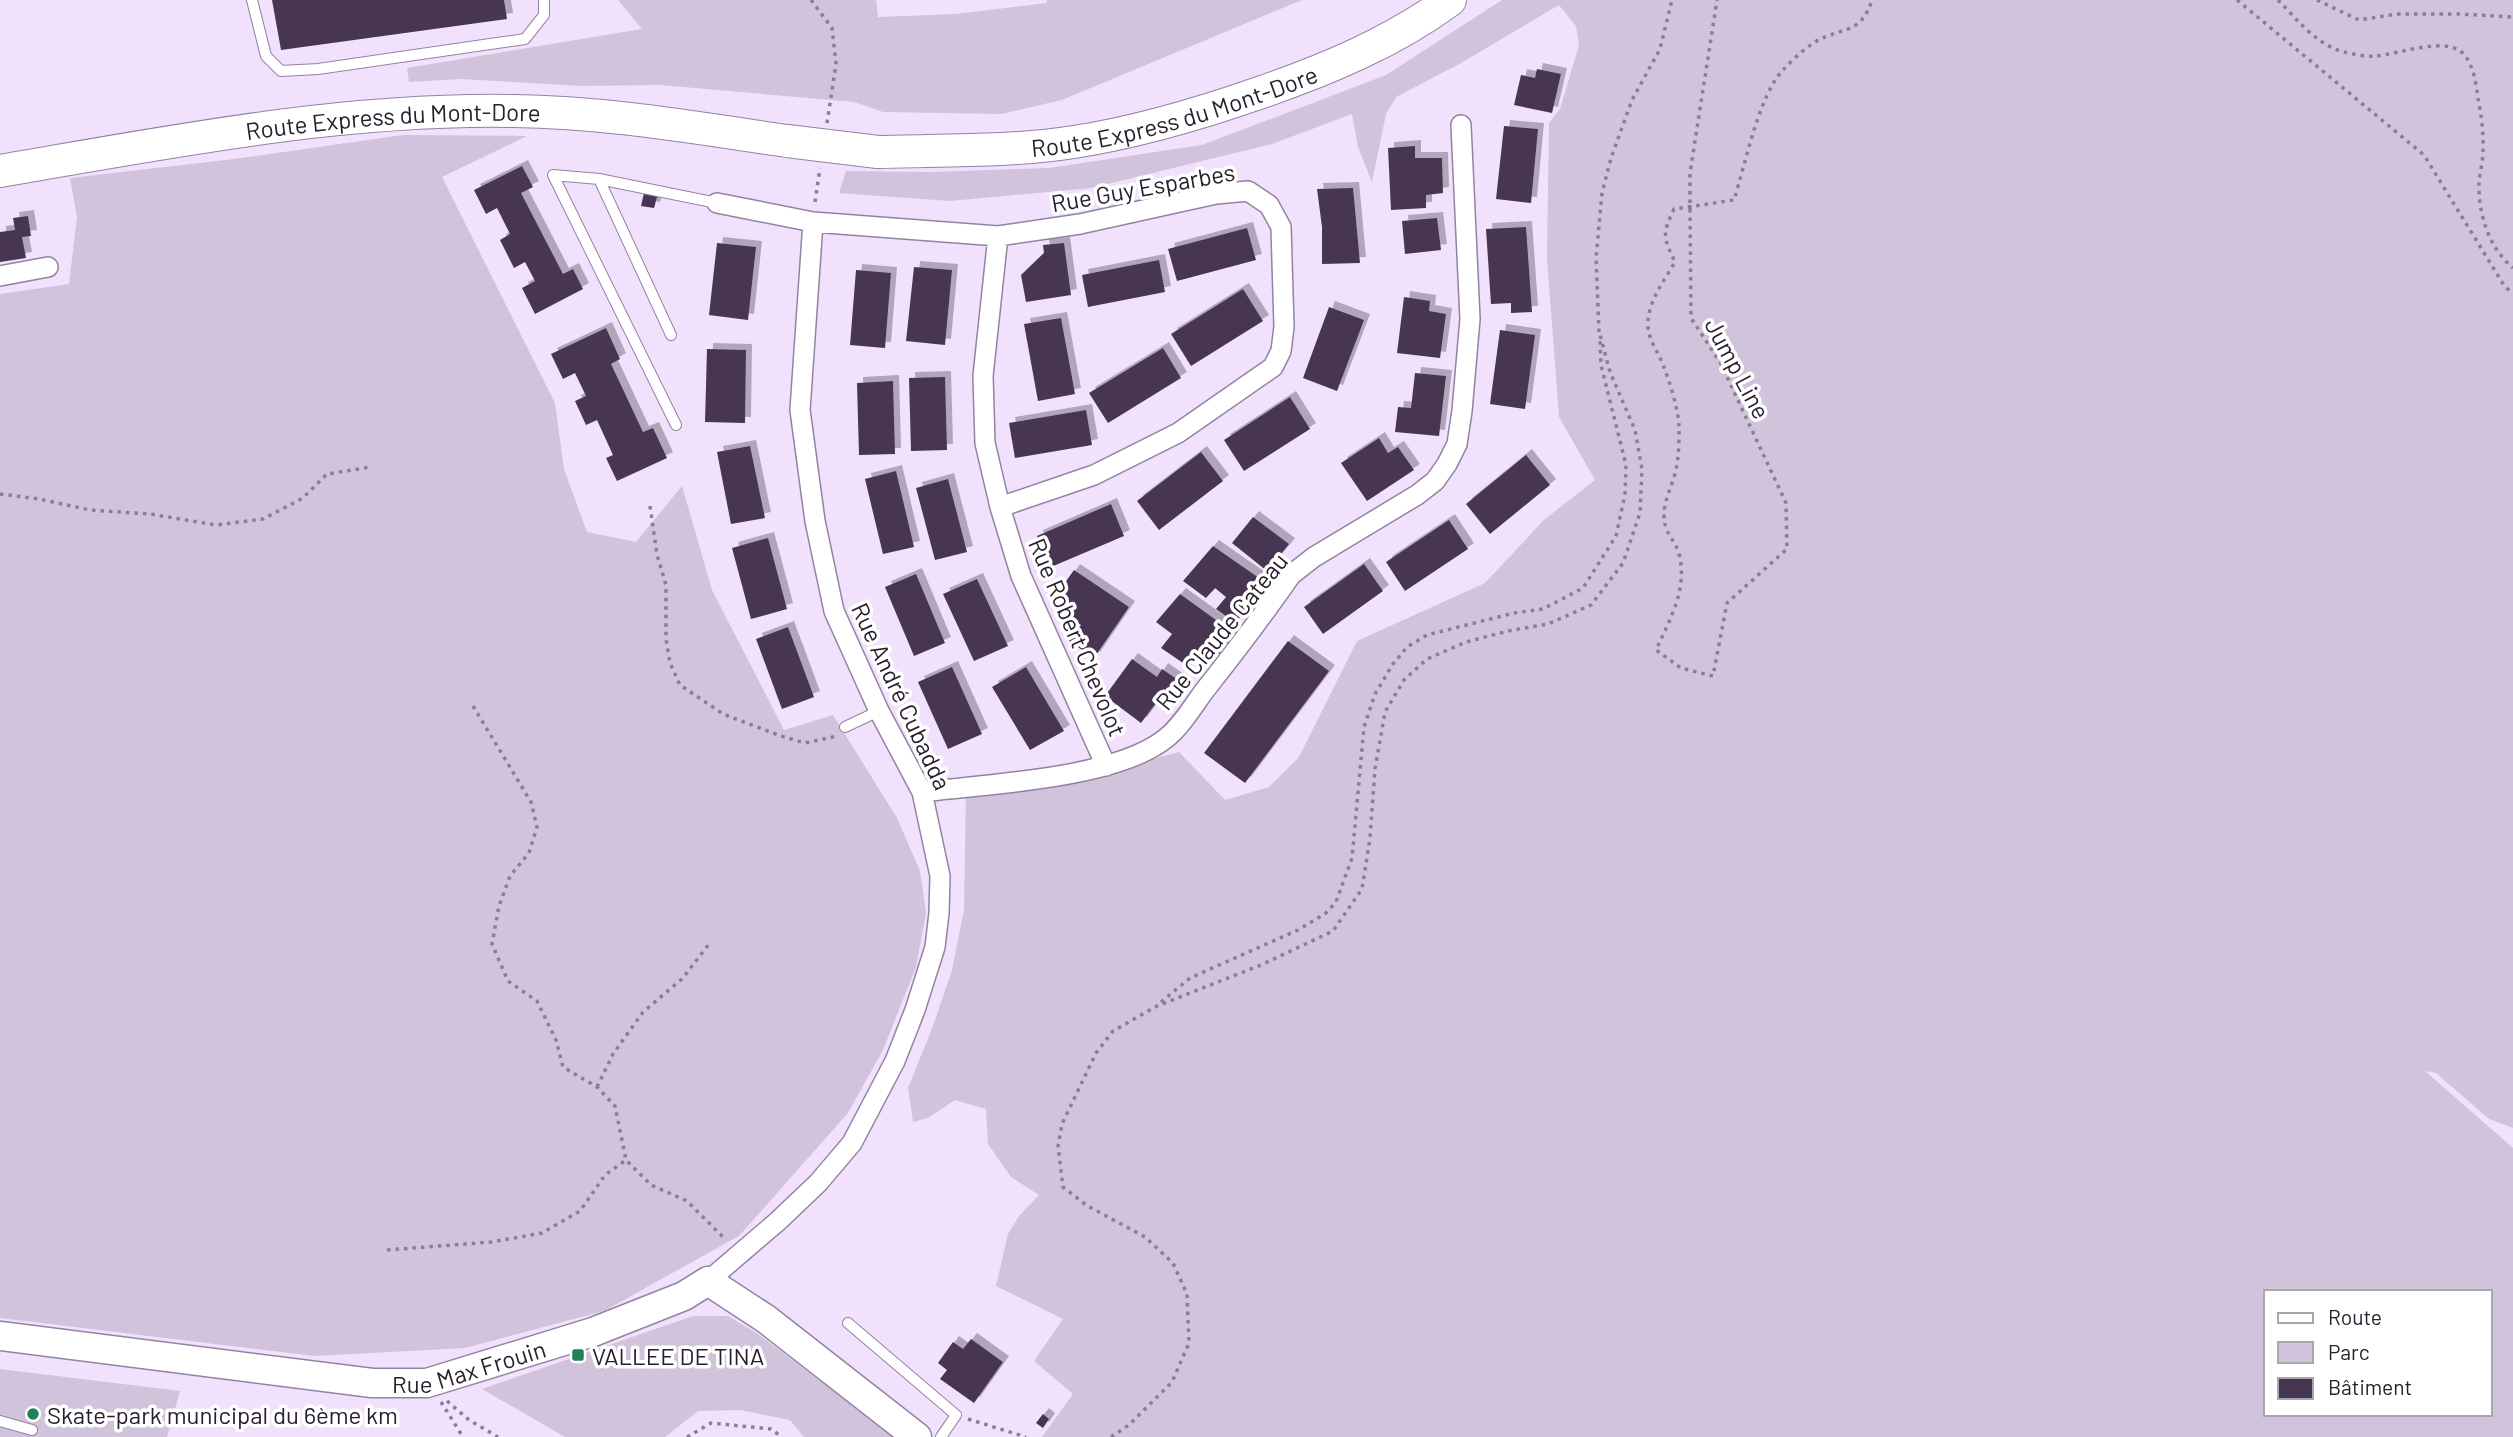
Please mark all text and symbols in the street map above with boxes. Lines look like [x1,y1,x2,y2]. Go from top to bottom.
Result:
street label: Route Express du Mont-Dore [1030,58,1321,162]
street label: Route Express du Mont-Dore [244,96,541,145]
street label: Rue Guy Esparbes [1049,157,1237,217]
street label: Jump Line [1699,313,1777,423]
street label: Rue Robert Chevolot [1023,534,1133,740]
street label: Rue Claude Cateau [1149,547,1293,715]
street label: Rue André Cubadda [846,598,958,794]
legend [2264,1290,2492,1416]
text: Route [2328,1304,2382,1329]
street label: Rue Max Frouin [392,1333,549,1398]
text: Parc [2328,1339,2370,1364]
place label: VALLEE DE TINA [592,1341,764,1370]
marker: VALLEE DE TINA [570,1347,586,1363]
text: Bâtiment [2328,1374,2412,1399]
place label: Skate-park municipal du 6ème km [47,1400,398,1429]
marker: Skate-park municipal du 6ème km [25,1406,41,1422]

